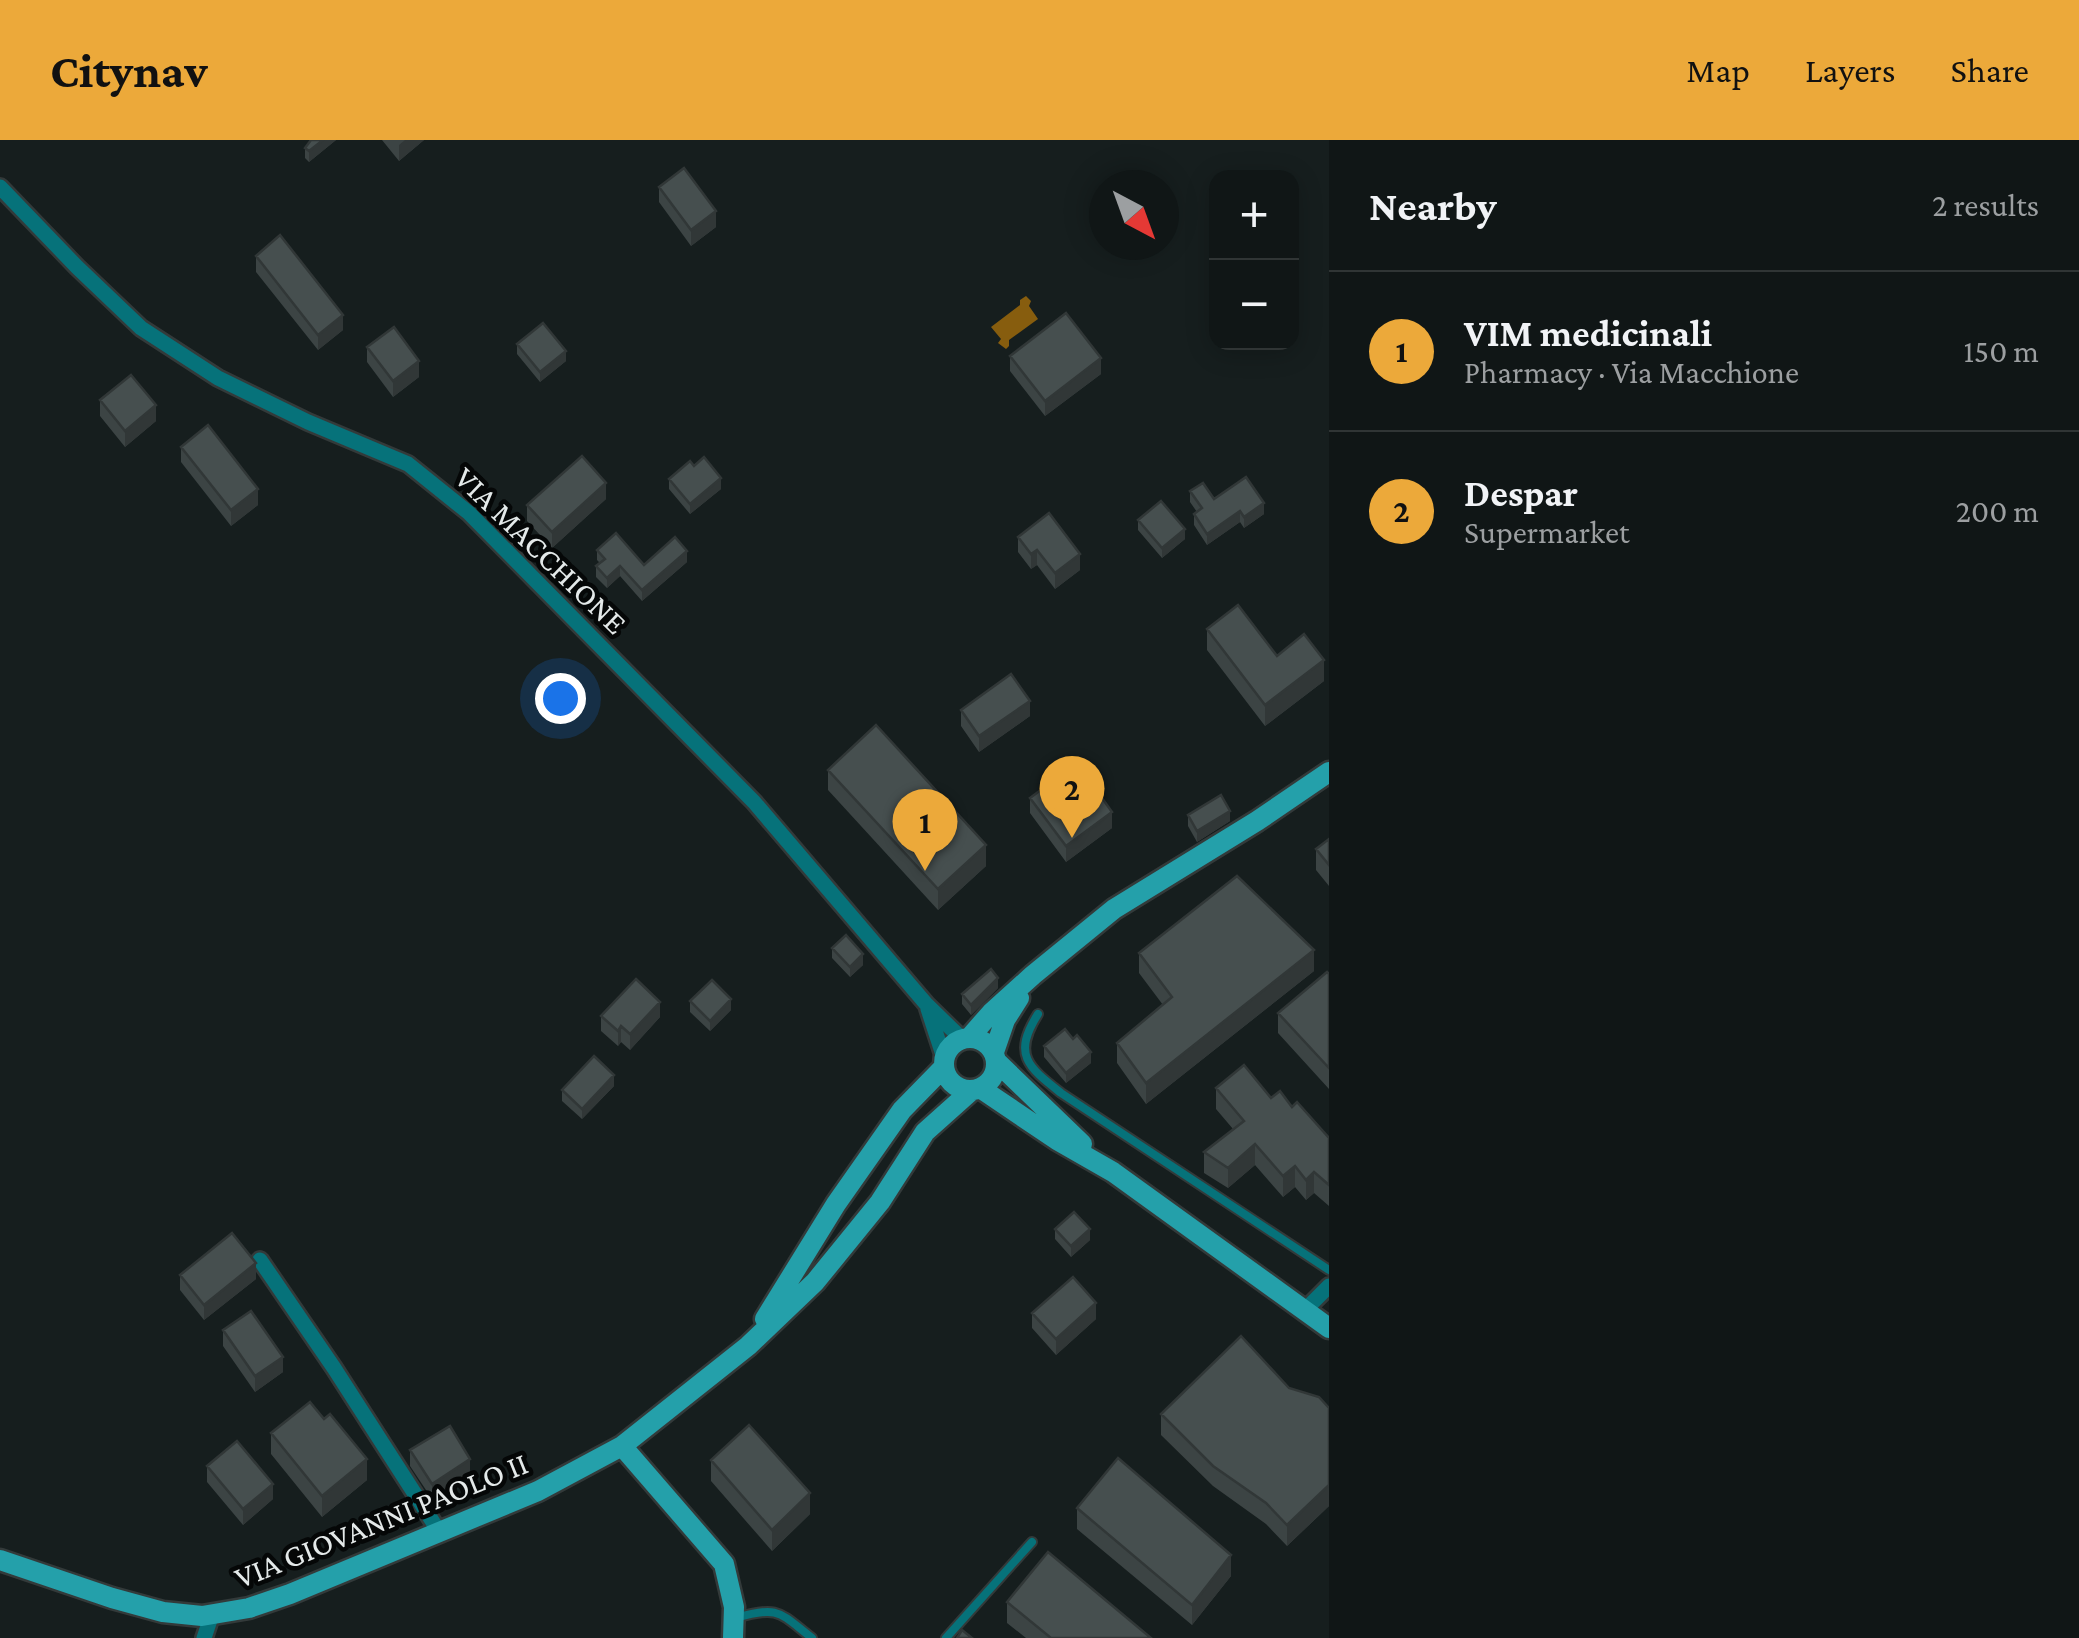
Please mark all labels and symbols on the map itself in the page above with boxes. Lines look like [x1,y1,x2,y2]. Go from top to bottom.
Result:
north arrow [1089,170,1179,260]
street label: VIA MACCHIONE [448,459,634,641]
your location [535,673,586,724]
pin: 2 [1040,756,1104,838]
pin: 1 [892,788,958,871]
street label: VIA GIOVANNI PAOLO II [229,1445,533,1595]

